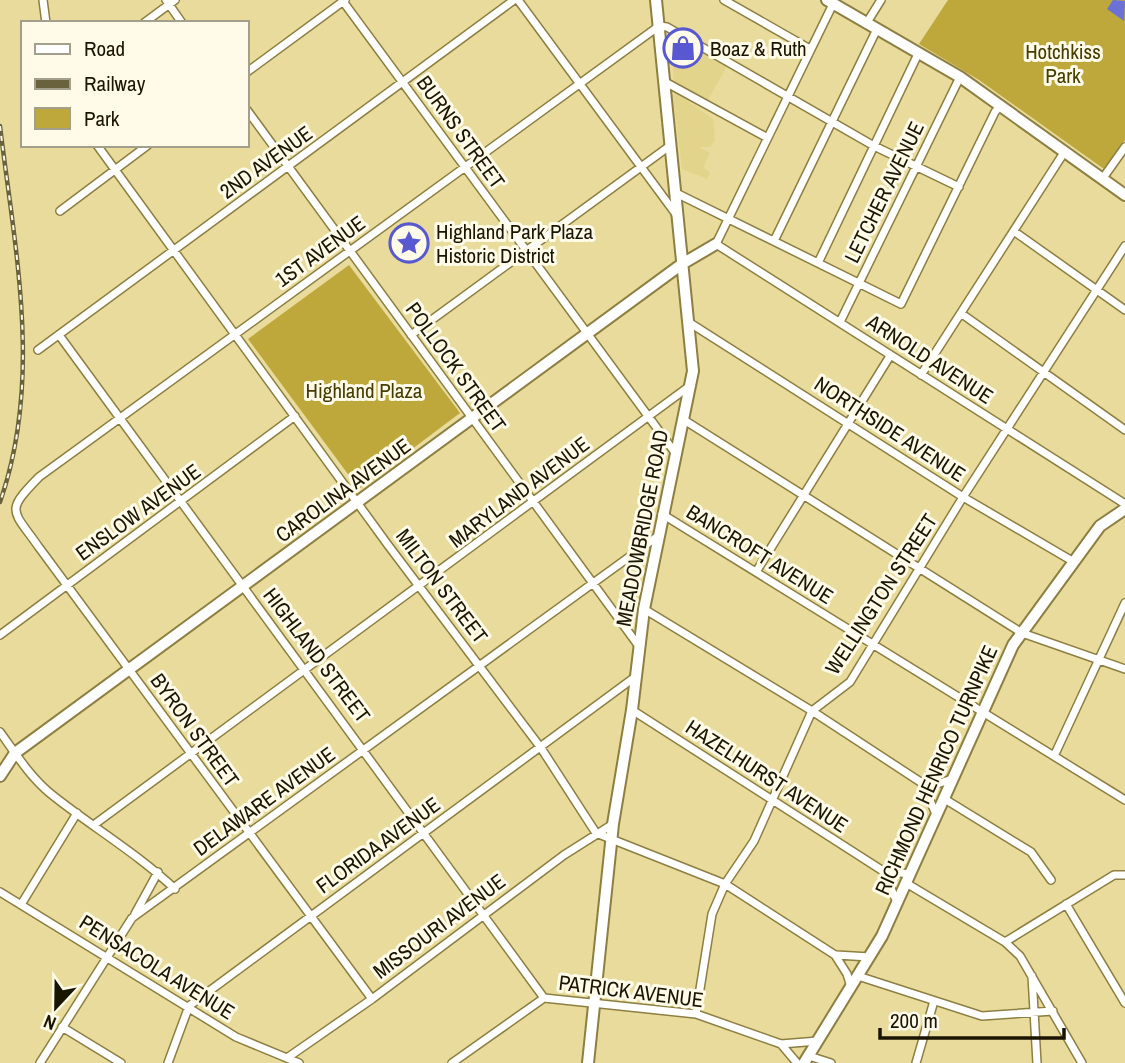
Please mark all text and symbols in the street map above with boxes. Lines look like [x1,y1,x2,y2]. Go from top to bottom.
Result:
legend [21,21,248,147]
shop icon: Boaz & Ruth [662,27,704,69]
text: Road [84,34,125,63]
place label: Boaz & Ruth [710,34,807,63]
park label: Hotchkiss Park [1025,37,1101,90]
text: Railway [84,69,146,98]
street label: BURNS STREET [410,70,512,195]
text: Park [84,104,120,133]
street label: LETCHER AVENUE [837,117,931,267]
street label: 2ND AVENUE [214,119,318,205]
street label: 1ST AVENUE [269,209,371,293]
place label: Highland Park Plaza Historic District [436,217,593,270]
place icon: Highland Park Plaza Historic District [388,222,430,264]
street label: POLLOCK STREET [399,296,513,438]
street label: ARNOLD AVENUE [860,307,999,411]
street label: NORTHSIDE AVENUE [809,369,971,489]
park label: Highland Plaza [306,376,423,405]
street label: MEADOWBRIDGE ROAD [609,427,675,629]
street label: MARYLAND AVENUE [443,430,595,554]
street label: CAROLINA AVENUE [270,431,416,549]
street label: ENSLOW AVENUE [70,457,206,567]
street label: BANCROFT AVENUE [681,497,839,611]
street label: WELLINGTON STREET [818,508,944,680]
street label: MILTON STREET [389,523,495,650]
street label: HIGHLAND STREET [257,582,378,729]
street label: RICHMOND HENRICO TURNPIKE [868,641,1004,899]
street label: BYRON STREET [144,667,246,793]
street label: HAZELHURST AVENUE [680,713,854,839]
street label: DELAWARE AVENUE [187,740,341,862]
street label: FLORIDA AVENUE [310,790,446,900]
street label: MISSOURI AVENUE [367,867,511,985]
street label: PENSACOLA AVENUE [74,908,240,1026]
street label: PATRICK AVENUE [557,968,705,1014]
north arrow [21,972,91,1042]
scale bar [880,996,1064,1040]
text: 200 m [890,1006,938,1035]
text: N [40,1009,60,1037]

